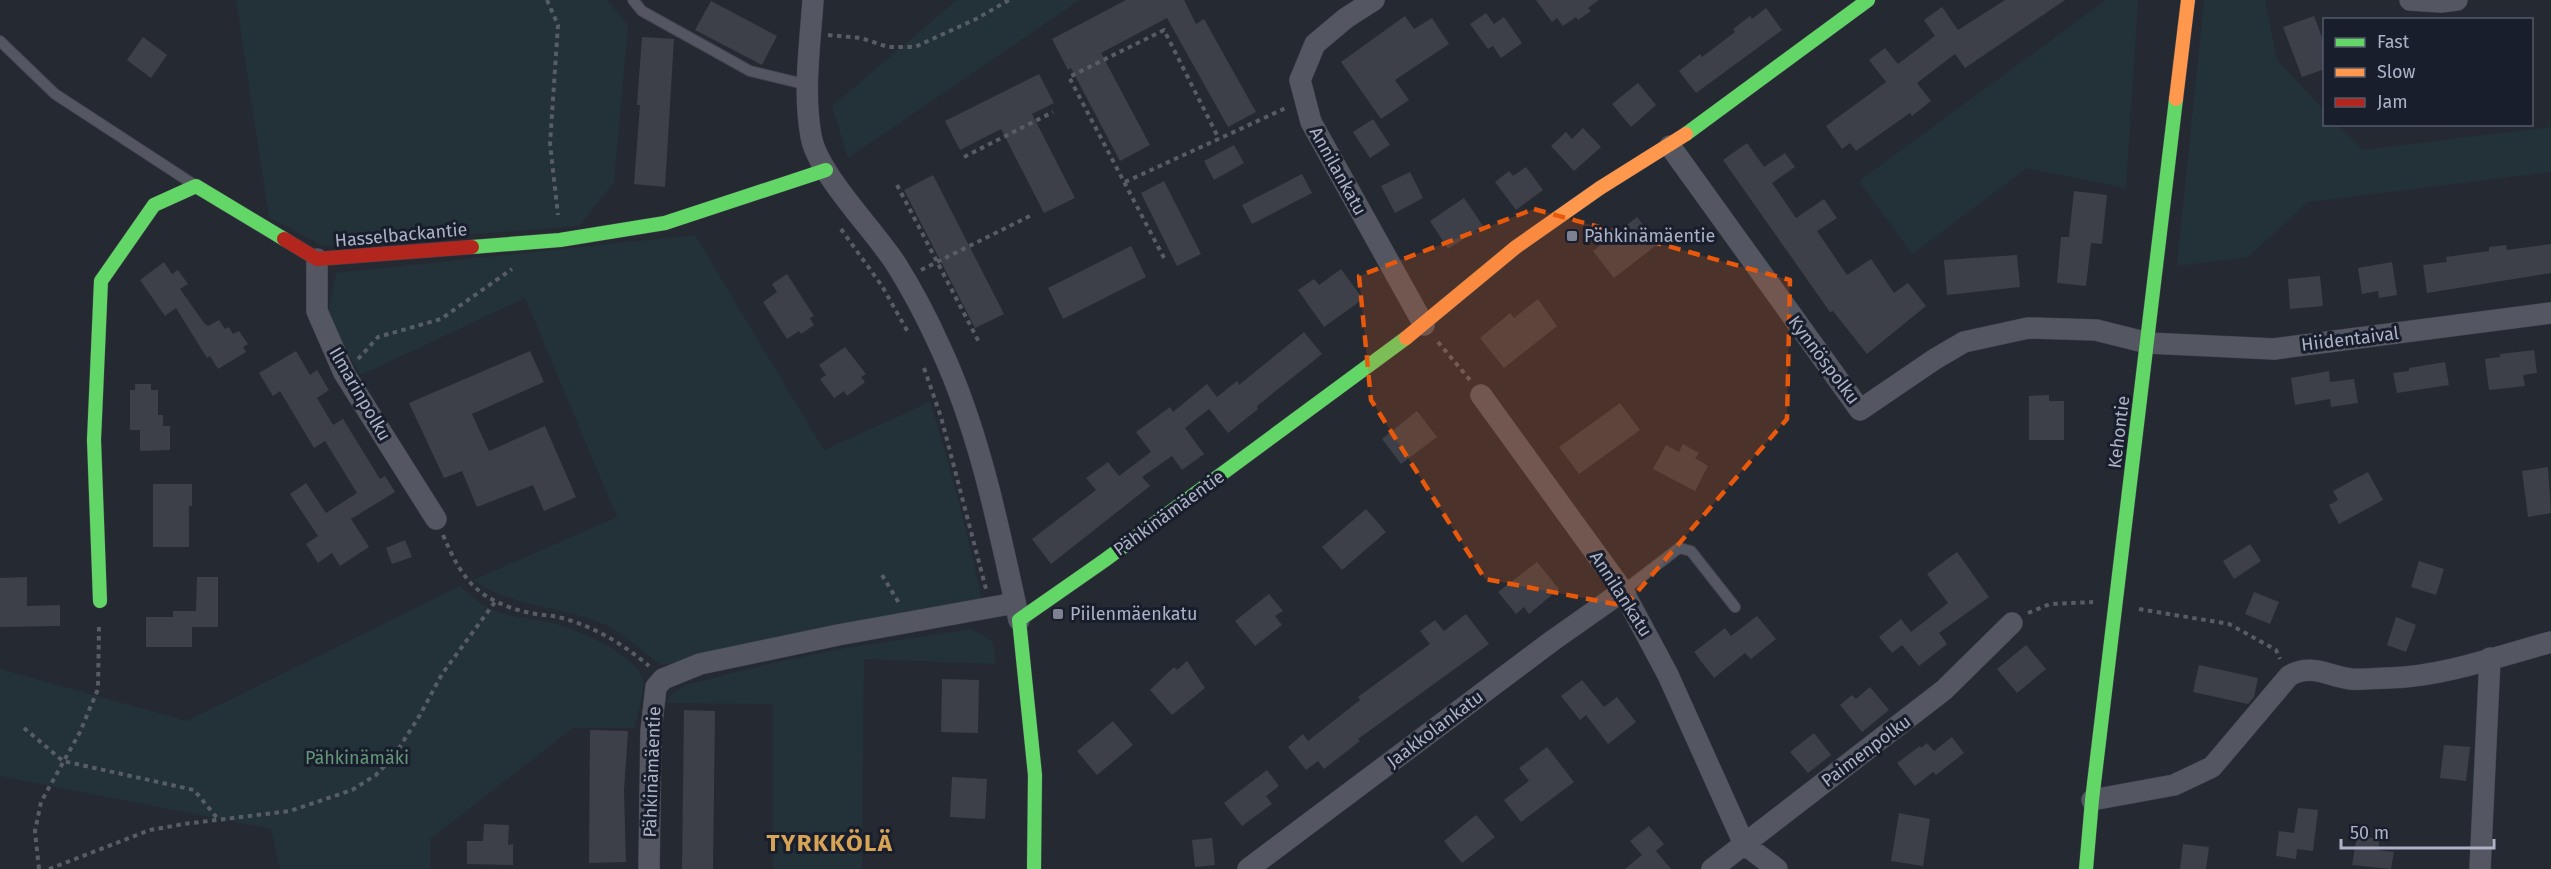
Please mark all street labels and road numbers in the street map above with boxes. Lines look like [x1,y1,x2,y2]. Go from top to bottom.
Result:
street label: Annilankatu [1305,123,1371,219]
street label: Hasselbackantie [334,218,468,252]
street label: Kynnöspolku [1784,311,1864,409]
street label: Hiidentaival [2300,322,2400,356]
street label: Ilmarinpolku [324,343,396,445]
street label: Kehontie [2104,394,2134,470]
street label: Pähkinämäentie [1109,465,1229,561]
street label: Annilankatu [1585,547,1657,641]
street label: Jaakkolankatu [1382,686,1488,772]
street label: Pähkinämäentie [639,706,665,838]
street label: Paimenpolku [1817,710,1915,792]

